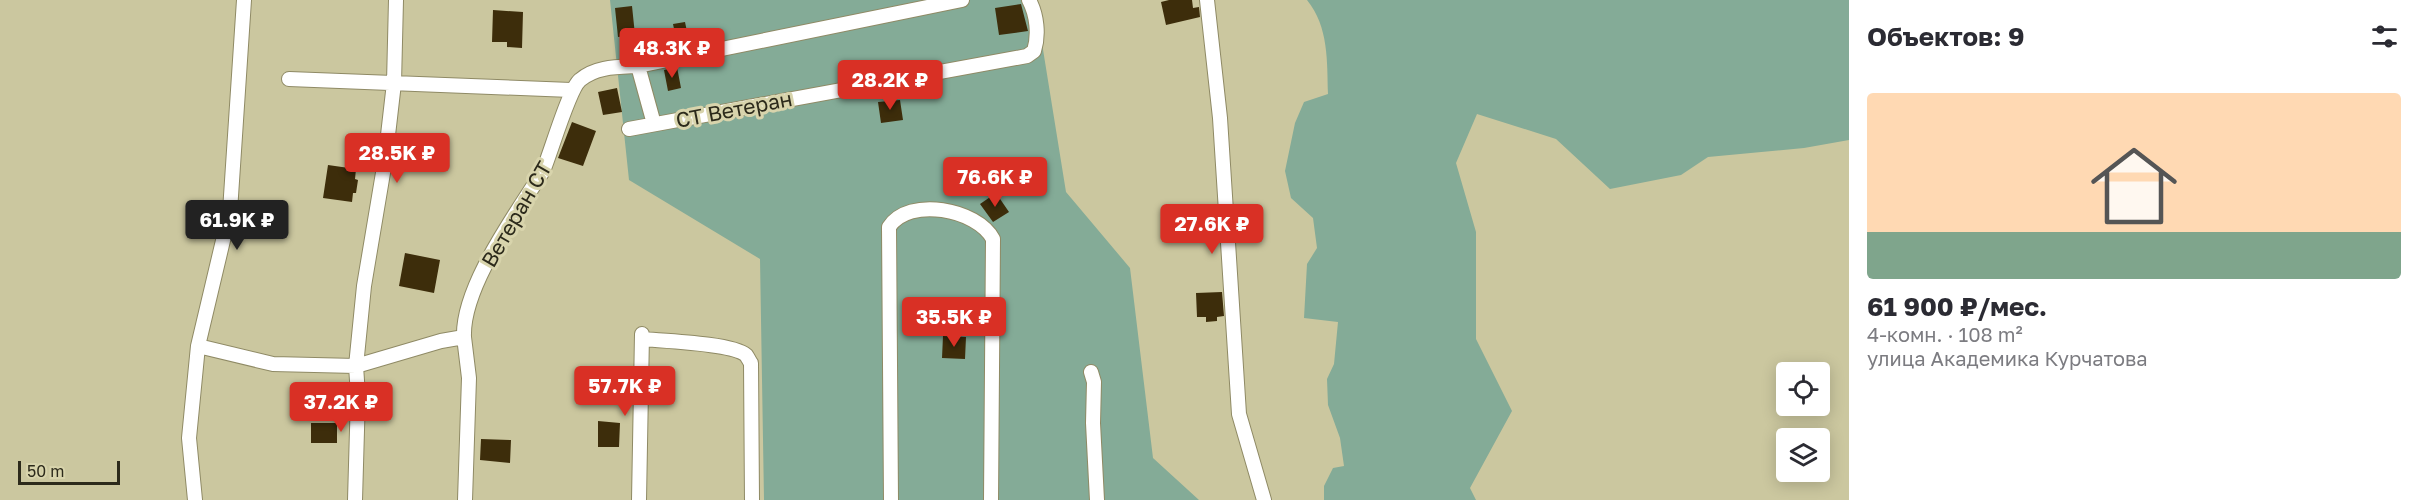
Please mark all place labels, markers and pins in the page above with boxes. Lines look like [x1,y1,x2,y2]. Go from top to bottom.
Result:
pin: 48.3K ₽ [617,28,727,79]
pin: 28.2K ₽ [835,60,945,111]
pin: 28.5K ₽ [342,133,452,184]
pin: 76.6K ₽ [940,157,1050,208]
pin: 61.9K ₽ [182,200,292,251]
pin: 27.6K ₽ [1157,204,1267,255]
pin: 35.5K ₽ [899,297,1009,348]
pin: 57.7K ₽ [570,366,680,417]
pin: 37.2K ₽ [286,382,396,433]

